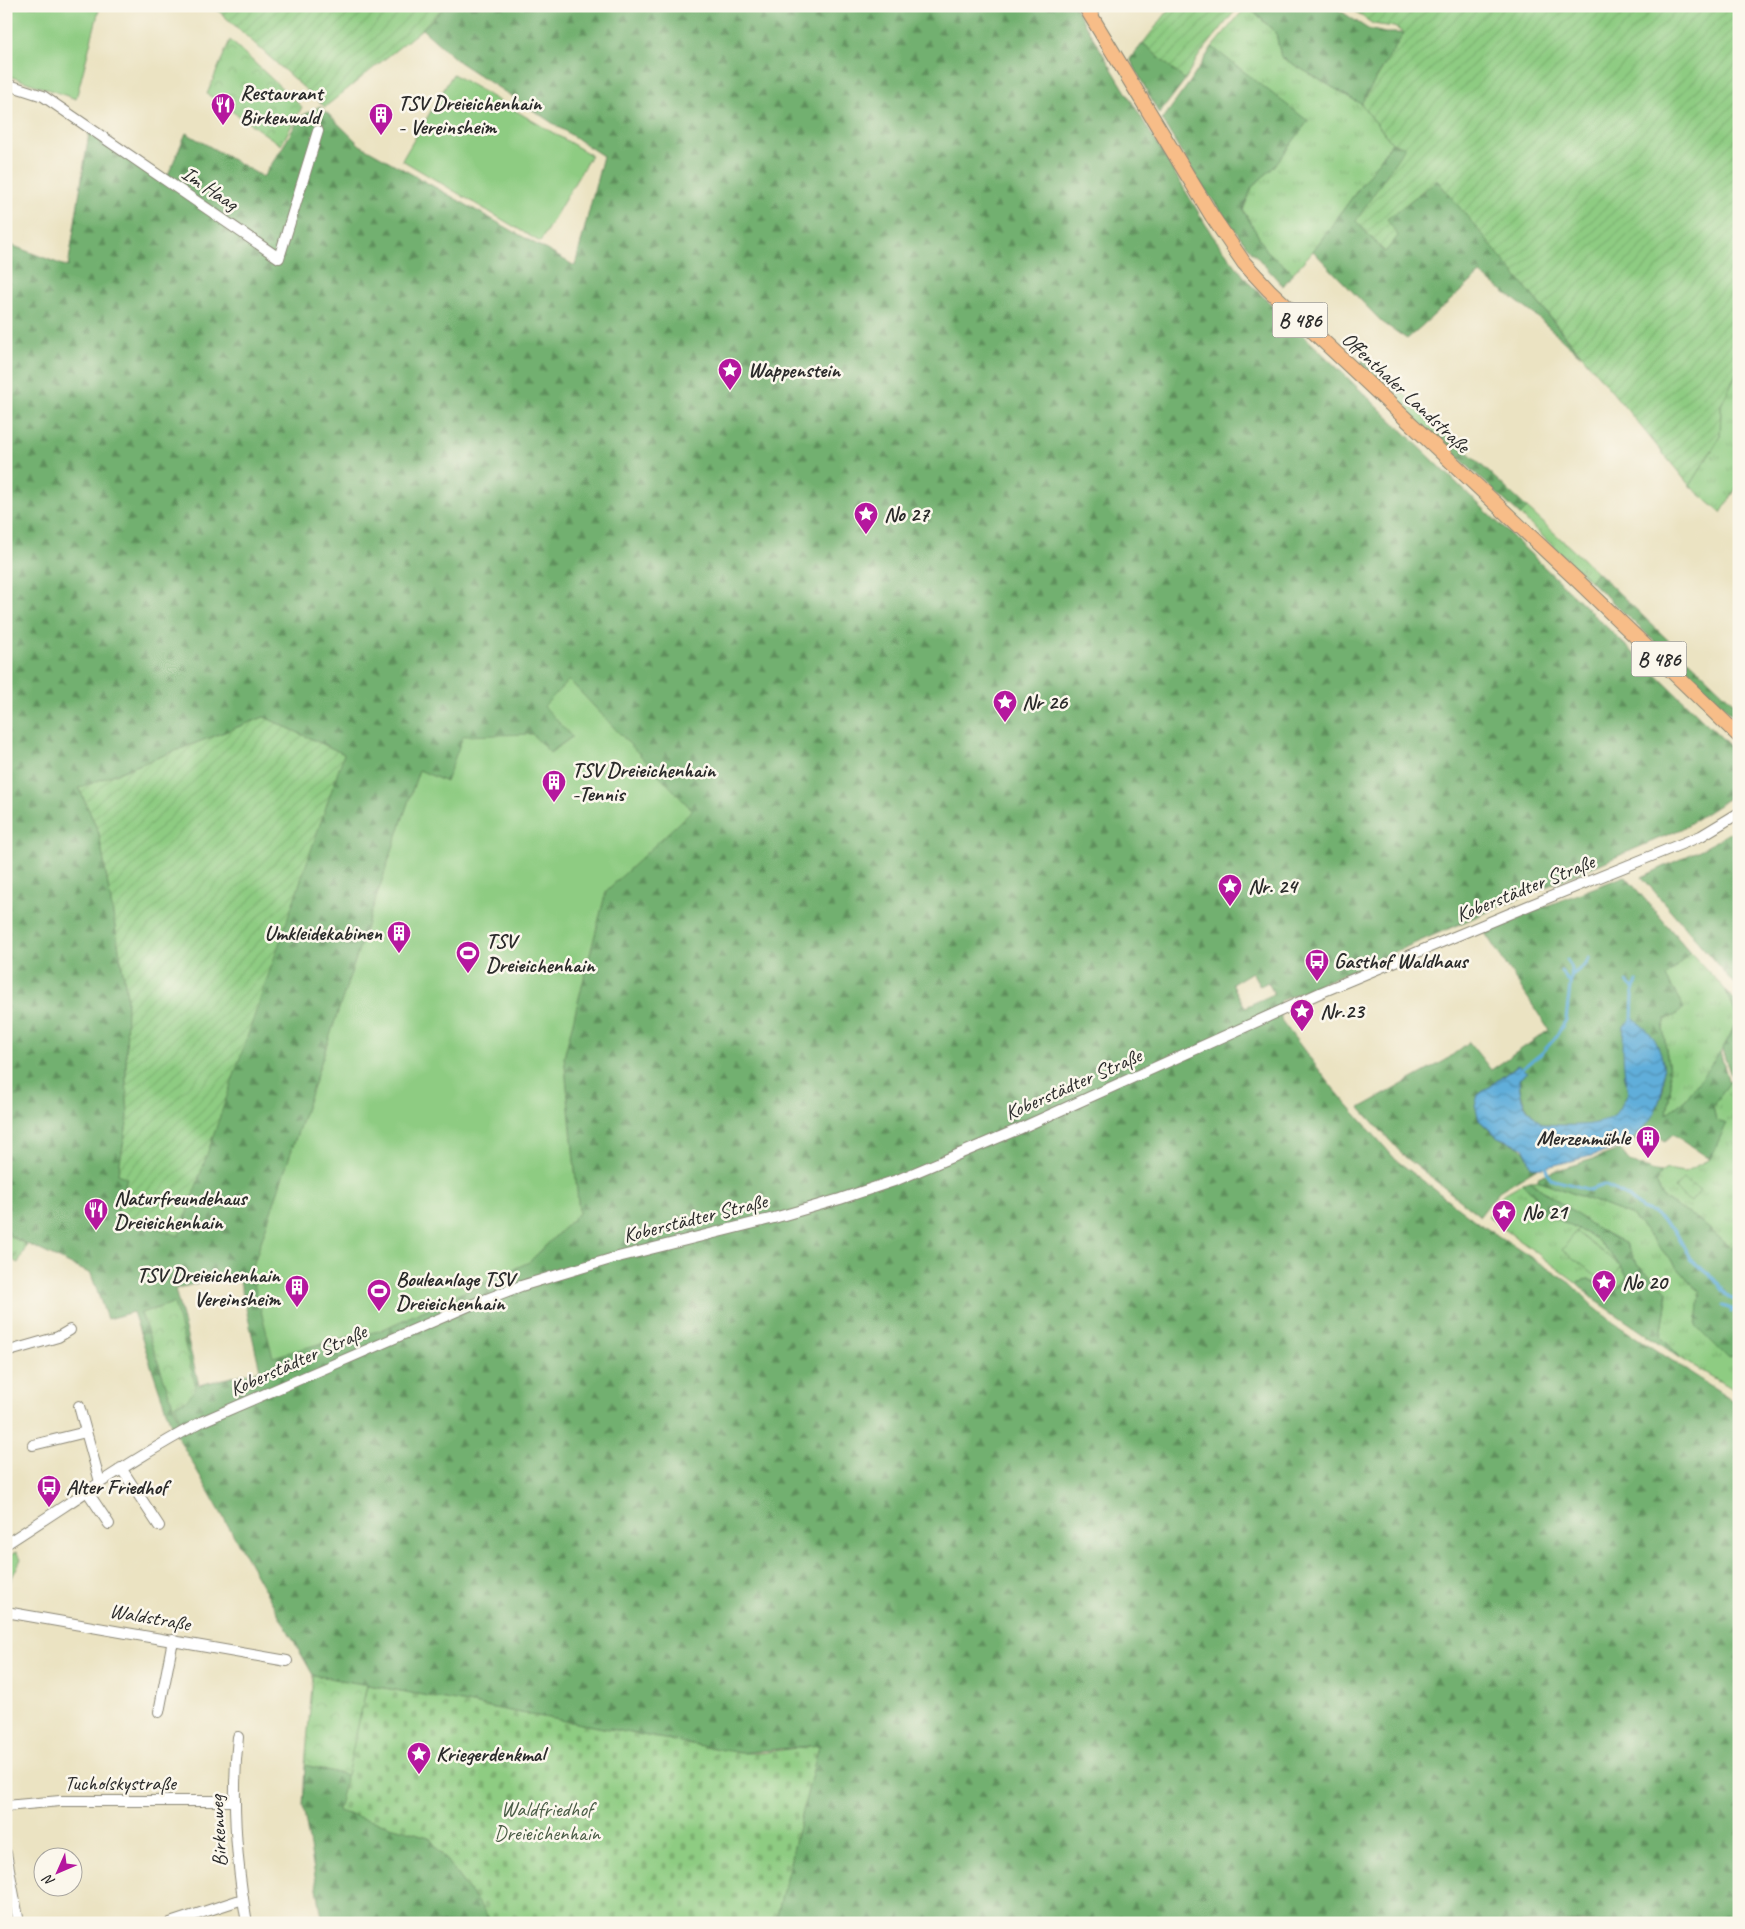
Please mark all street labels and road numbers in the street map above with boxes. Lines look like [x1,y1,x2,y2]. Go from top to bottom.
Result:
street label: Im Haag [177,160,244,217]
road number: B 486 [1272,302,1328,338]
street label: Offenthaler Landstraße [1336,326,1477,460]
road number: B 486 [1632,642,1686,676]
street label: Koberstädter Straße [1452,848,1600,928]
street label: Koberstädter Straße [1001,1041,1147,1126]
street label: Koberstädter Straße [621,1187,772,1248]
street label: Koberstädter Straße [226,1317,372,1402]
street label: Waldstraße [108,1597,194,1637]
street label: Tucholskystraße [64,1770,178,1796]
street label: Birkenweg [203,1793,233,1867]

